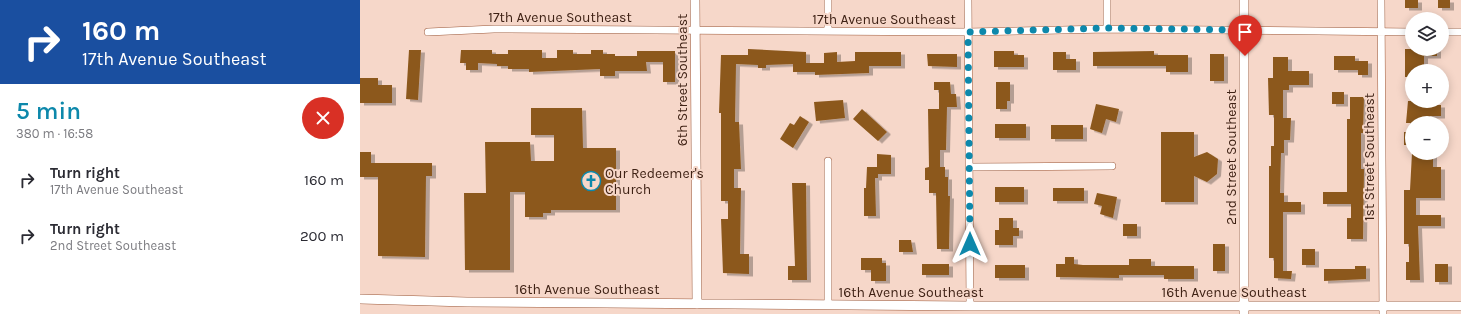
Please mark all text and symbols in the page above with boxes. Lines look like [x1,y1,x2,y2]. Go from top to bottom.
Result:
street label: 17th Avenue Southeast [488,9,632,26]
street label: 17th Avenue Southeast [812,11,956,28]
map controls [1405,12,1449,160]
button: layers [1405,12,1449,56]
text: 160 m [82,14,160,47]
street label: 6th Street Southeast [674,14,691,146]
pin [1228,15,1262,56]
icon: right [16,16,68,68]
icon: arrive [1234,21,1256,43]
text: 17th Avenue Southeast [82,48,266,70]
button: + [1405,64,1449,108]
street label: 2nd Street Southeast [1223,89,1240,225]
street label: 1st Street Southeast [1361,93,1378,221]
text: 5 min [16,97,81,125]
button: close [302,97,344,139]
button: − [1405,116,1449,160]
text: 380 m · 16:58 [16,126,93,141]
text: Turn right [50,164,120,182]
place label: Our Redeemer's Church [605,165,704,198]
icon: right [16,169,38,191]
church icon: Our Redeemer's Church [580,170,602,192]
text: 160 m [304,171,344,189]
text: 17th Avenue Southeast [50,182,183,197]
text: Turn right [50,220,120,238]
position arrow [949,223,991,265]
icon: right [16,225,38,247]
text: 200 m [300,227,344,245]
text: 2nd Street Southeast [50,238,176,253]
street label: 16th Avenue Southeast [515,281,659,298]
street label: 16th Avenue Southeast [839,284,983,301]
street label: 16th Avenue Southeast [1162,284,1306,301]

